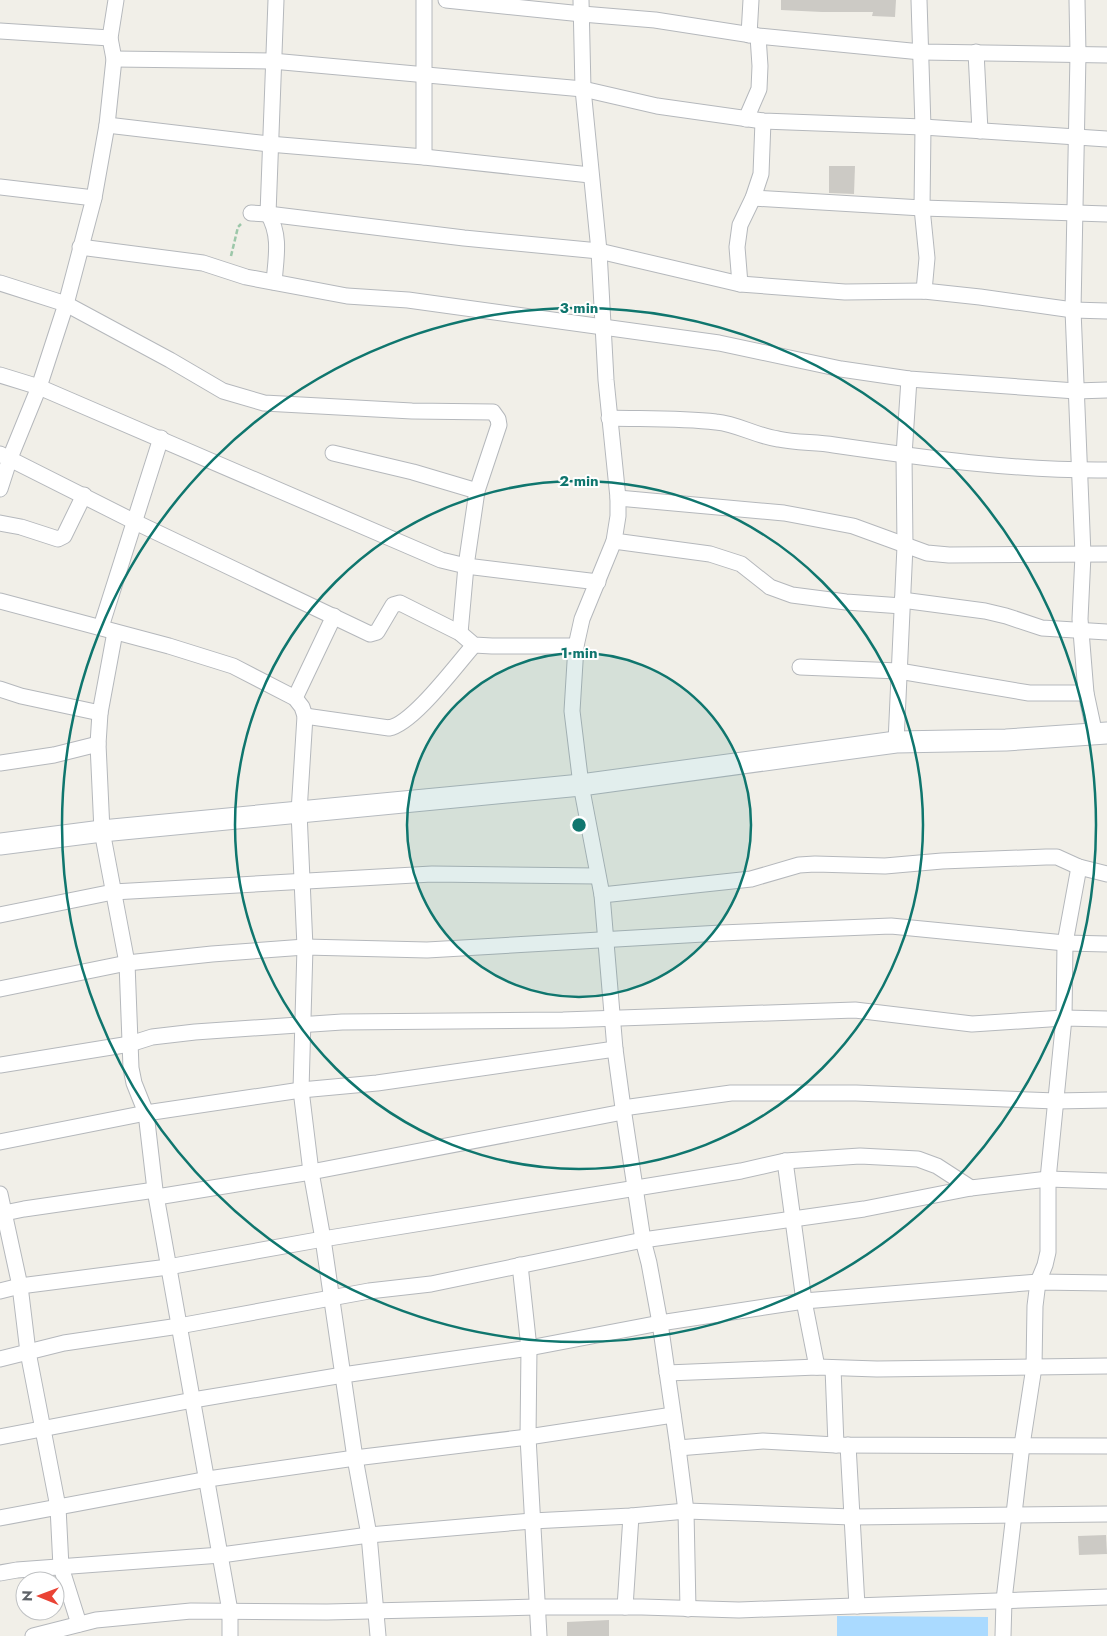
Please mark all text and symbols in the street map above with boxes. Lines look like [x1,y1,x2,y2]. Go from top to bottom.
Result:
text: 3 min [560,297,598,319]
text: 2 min [559,470,599,492]
text: 1 min [560,642,598,664]
centre of rings [570,816,588,834]
north arrow [15,1571,65,1621]
text: N [17,1590,37,1602]

